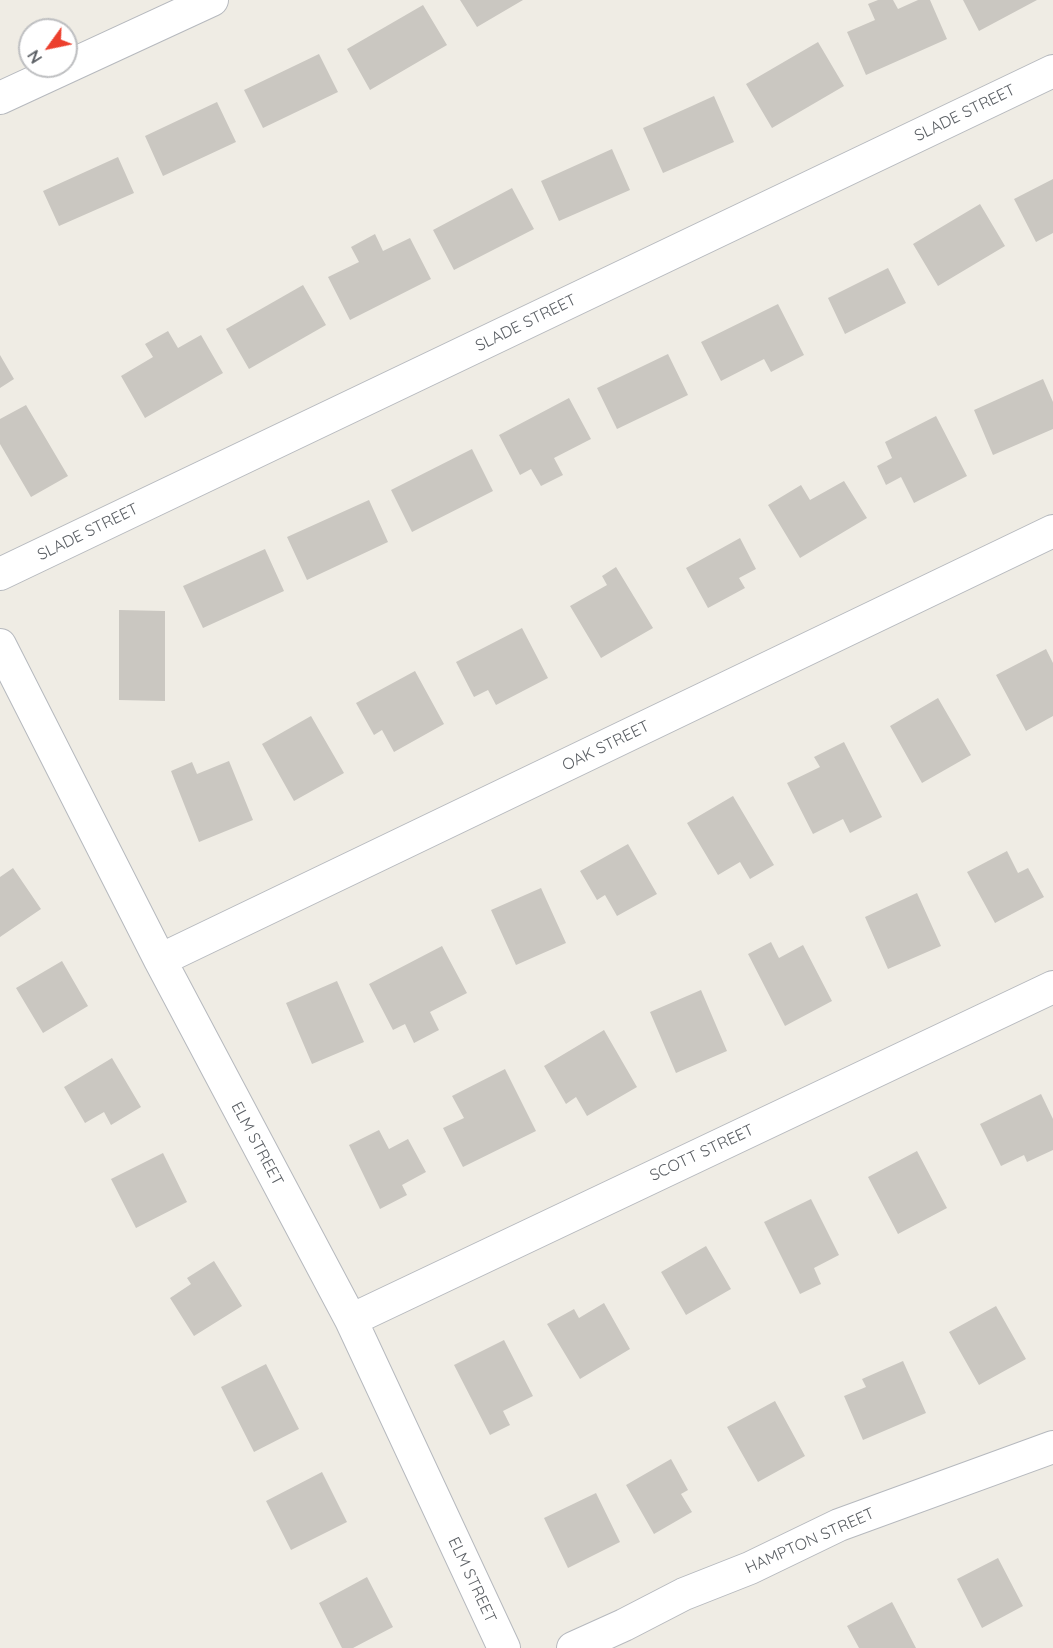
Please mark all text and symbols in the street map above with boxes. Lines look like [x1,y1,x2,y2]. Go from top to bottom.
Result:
north arrow [18,18,78,78]
text: N [23,46,46,67]
street label: SLADE STREET [911,80,1019,146]
street label: SLADE STREET [472,290,580,356]
street label: SLADE STREET [34,499,142,565]
street label: OAK STREET [559,717,653,775]
street label: ELM STREET [227,1099,287,1189]
street label: SCOTT STREET [647,1120,757,1186]
street label: HAMPTON STREET [742,1504,878,1578]
street label: ELM STREET [444,1534,500,1626]

